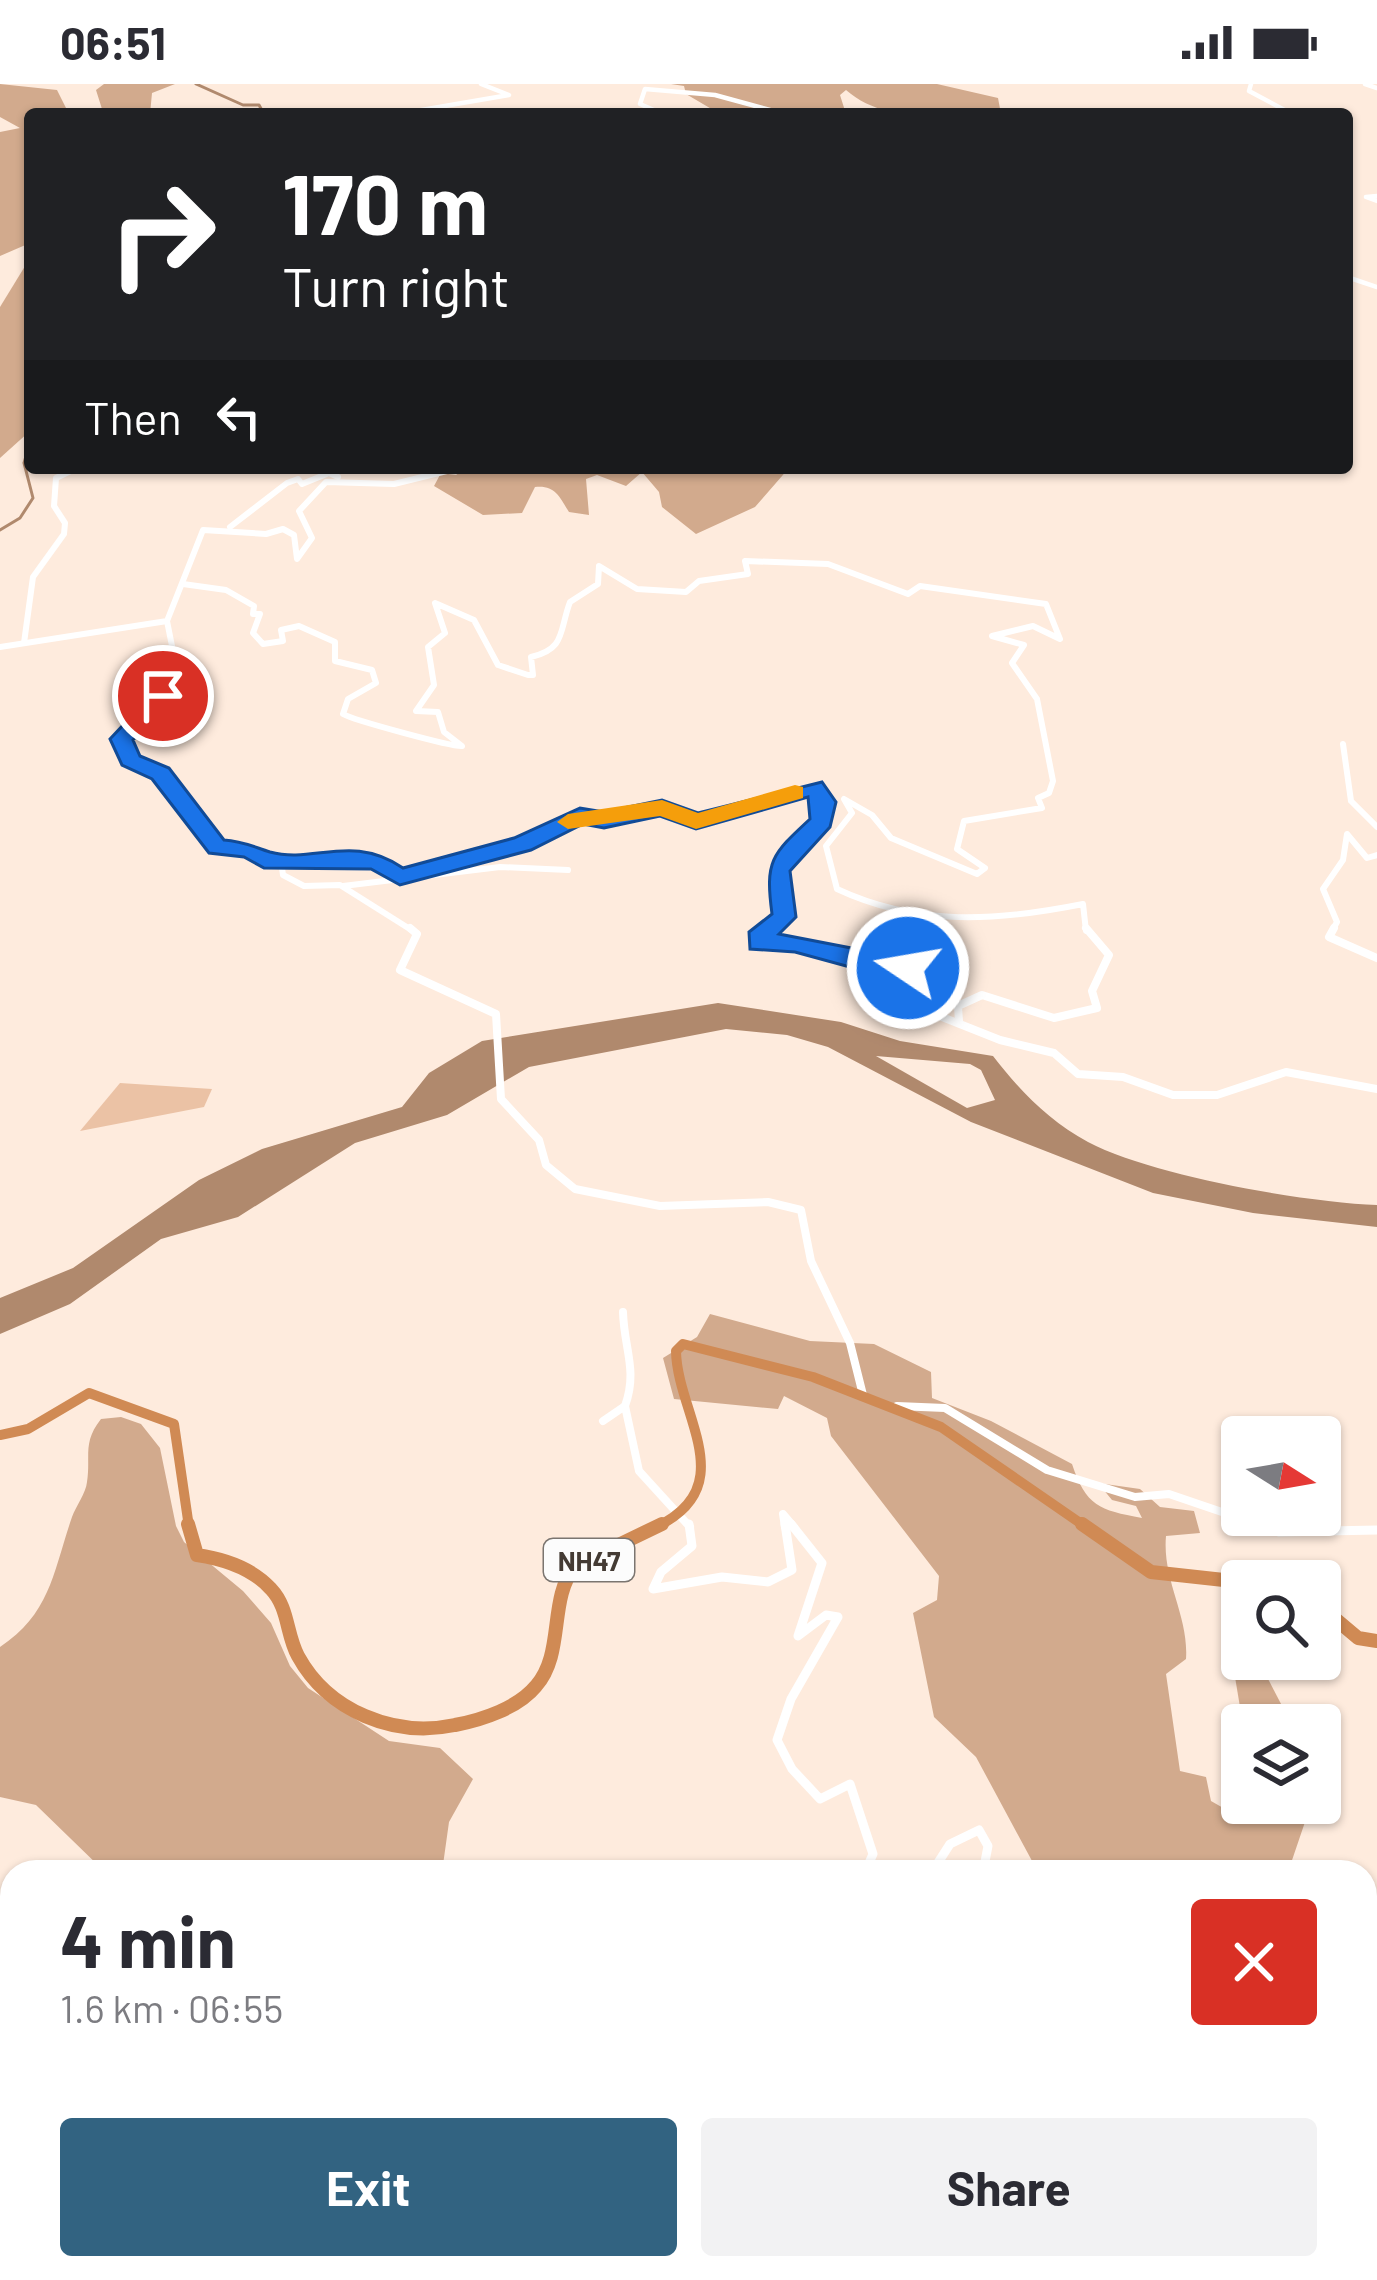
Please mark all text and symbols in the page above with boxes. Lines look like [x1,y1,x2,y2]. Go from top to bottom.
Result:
text: 06:51 [60,15,166,69]
text: 170 m [282,151,488,252]
icon: right [84,156,240,312]
text: Turn right [282,253,510,318]
icon: left [206,384,272,450]
text: Then [84,390,182,444]
pin [112,645,214,747]
icon: arrive [130,663,196,729]
position arrow [845,905,971,1031]
north arrow [1221,1416,1341,1536]
map controls [1221,1416,1341,1824]
road number: NH47 [544,1539,634,1581]
button: search [1221,1560,1341,1680]
button: layers [1221,1704,1341,1824]
text: 4 min [60,1896,236,1982]
button: close [1191,1899,1317,2025]
text: 1.6 km · 06:55 [60,1984,283,2031]
button: Exit [60,2118,677,2256]
button: Share [701,2118,1317,2256]

